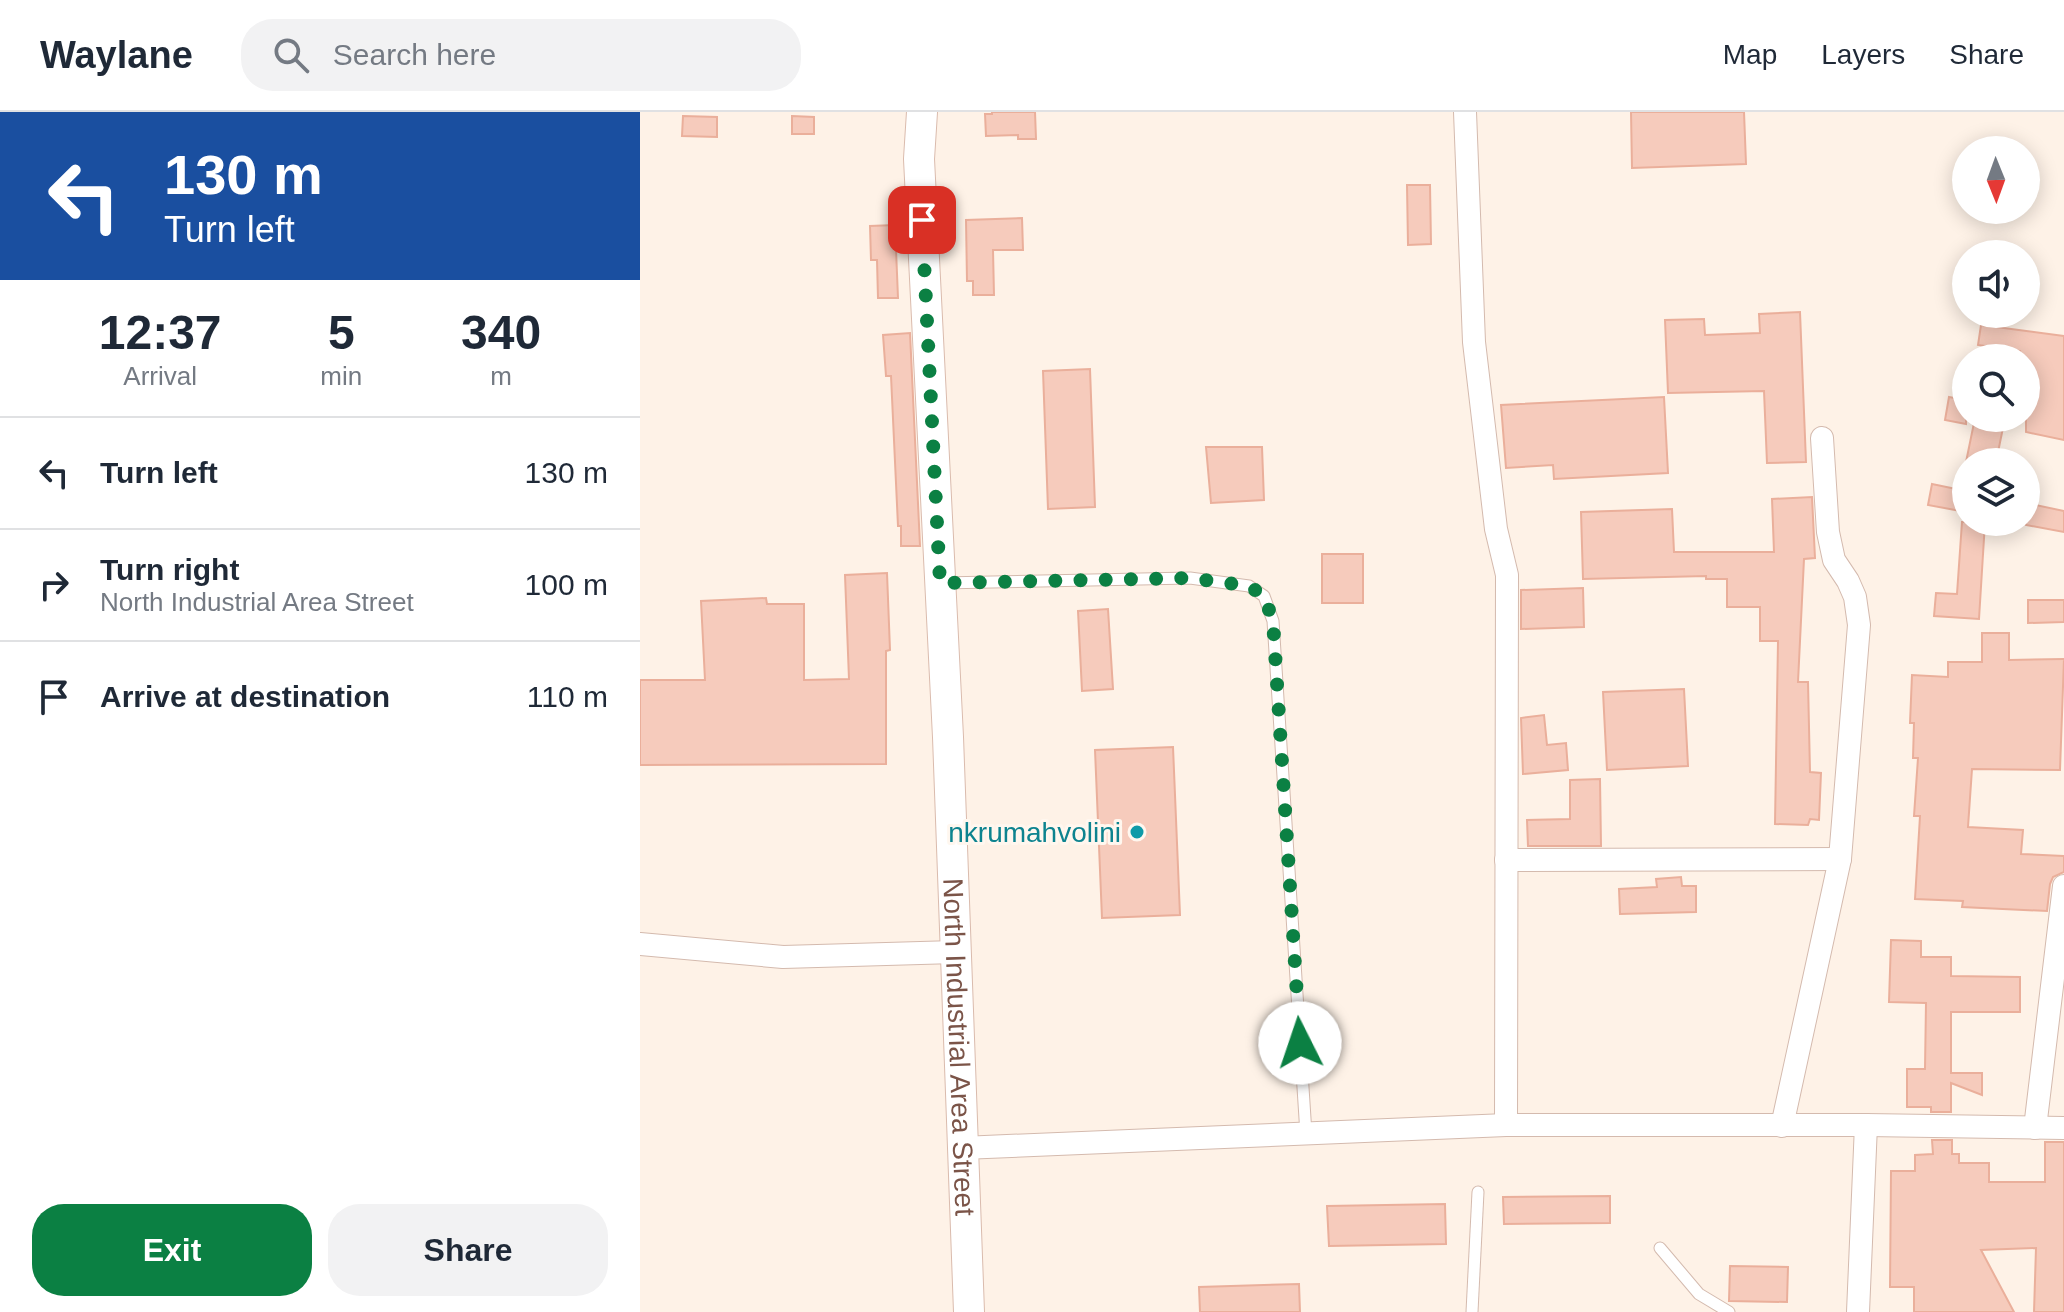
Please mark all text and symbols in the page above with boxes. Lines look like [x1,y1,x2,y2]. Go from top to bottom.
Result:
search box [241,19,801,91]
icon: search [269,33,313,77]
text: Waylane [40,34,193,76]
text: Search here [333,38,496,71]
text: Map [1723,39,1777,70]
text: Layers [1821,39,1905,70]
text: Share [1949,39,2024,70]
north arrow [1952,136,2040,224]
map controls [1952,136,2040,536]
text: 130 m [164,143,323,206]
icon: left [32,144,136,248]
pin [888,186,956,254]
icon: arrive [900,198,944,242]
text: Turn left [164,209,295,250]
button: sound [1952,240,2040,328]
text: 12:37 [99,306,222,359]
text: 5 [328,306,355,359]
text: 340 [461,306,541,359]
button: search [1952,344,2040,432]
text: Arrival [123,361,197,391]
text: min [320,361,362,391]
text: m [490,361,512,391]
button: layers [1952,448,2040,536]
icon: left [32,451,76,495]
text: Turn left [100,456,218,489]
text: 130 m [525,456,608,489]
text: Turn right [100,553,239,586]
icon: right [32,563,76,607]
text: 100 m [525,568,608,601]
text: North Industrial Area Street [100,587,414,617]
icon: arrive [32,675,76,719]
text: Arrive at destination [100,680,390,713]
text: 110 m [527,680,608,713]
place label: nkrumahvolini [948,817,1121,848]
marker: nkrumahvolini [1128,823,1146,841]
street label: North Industrial Area Street [937,878,980,1217]
position arrow [1258,1001,1342,1085]
button: Exit [32,1204,312,1296]
button: Share [328,1204,608,1296]

